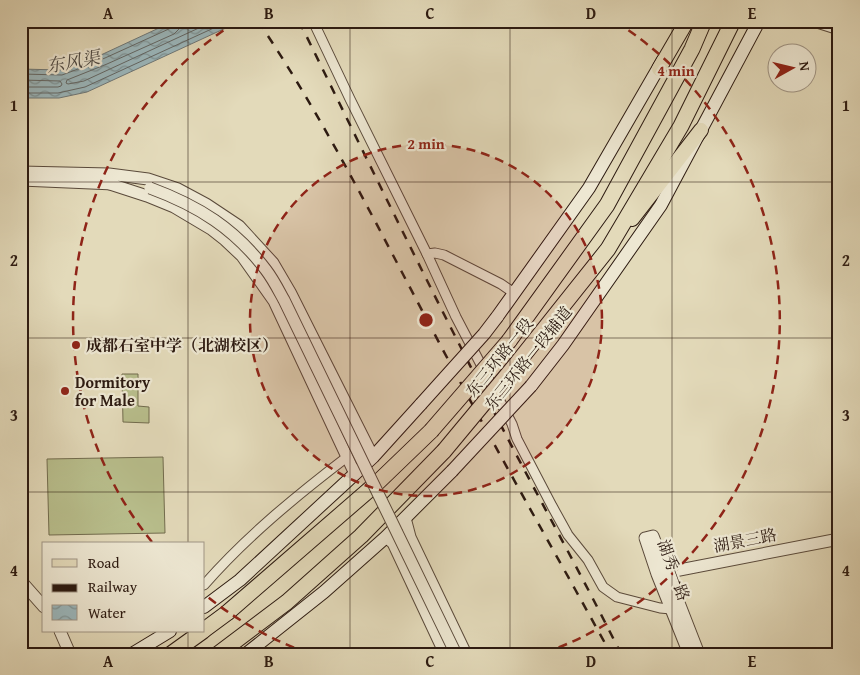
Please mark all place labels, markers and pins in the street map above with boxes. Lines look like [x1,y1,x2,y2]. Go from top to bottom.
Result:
centre of rings [417,311,435,329]
place label: 成都石室中学（北湖校区） [86,333,278,357]
marker: 成都石室中学（北湖校区） [70,339,82,351]
place label: Dormitory for Male [75,370,151,412]
marker: Dormitory for Male [59,385,71,397]

